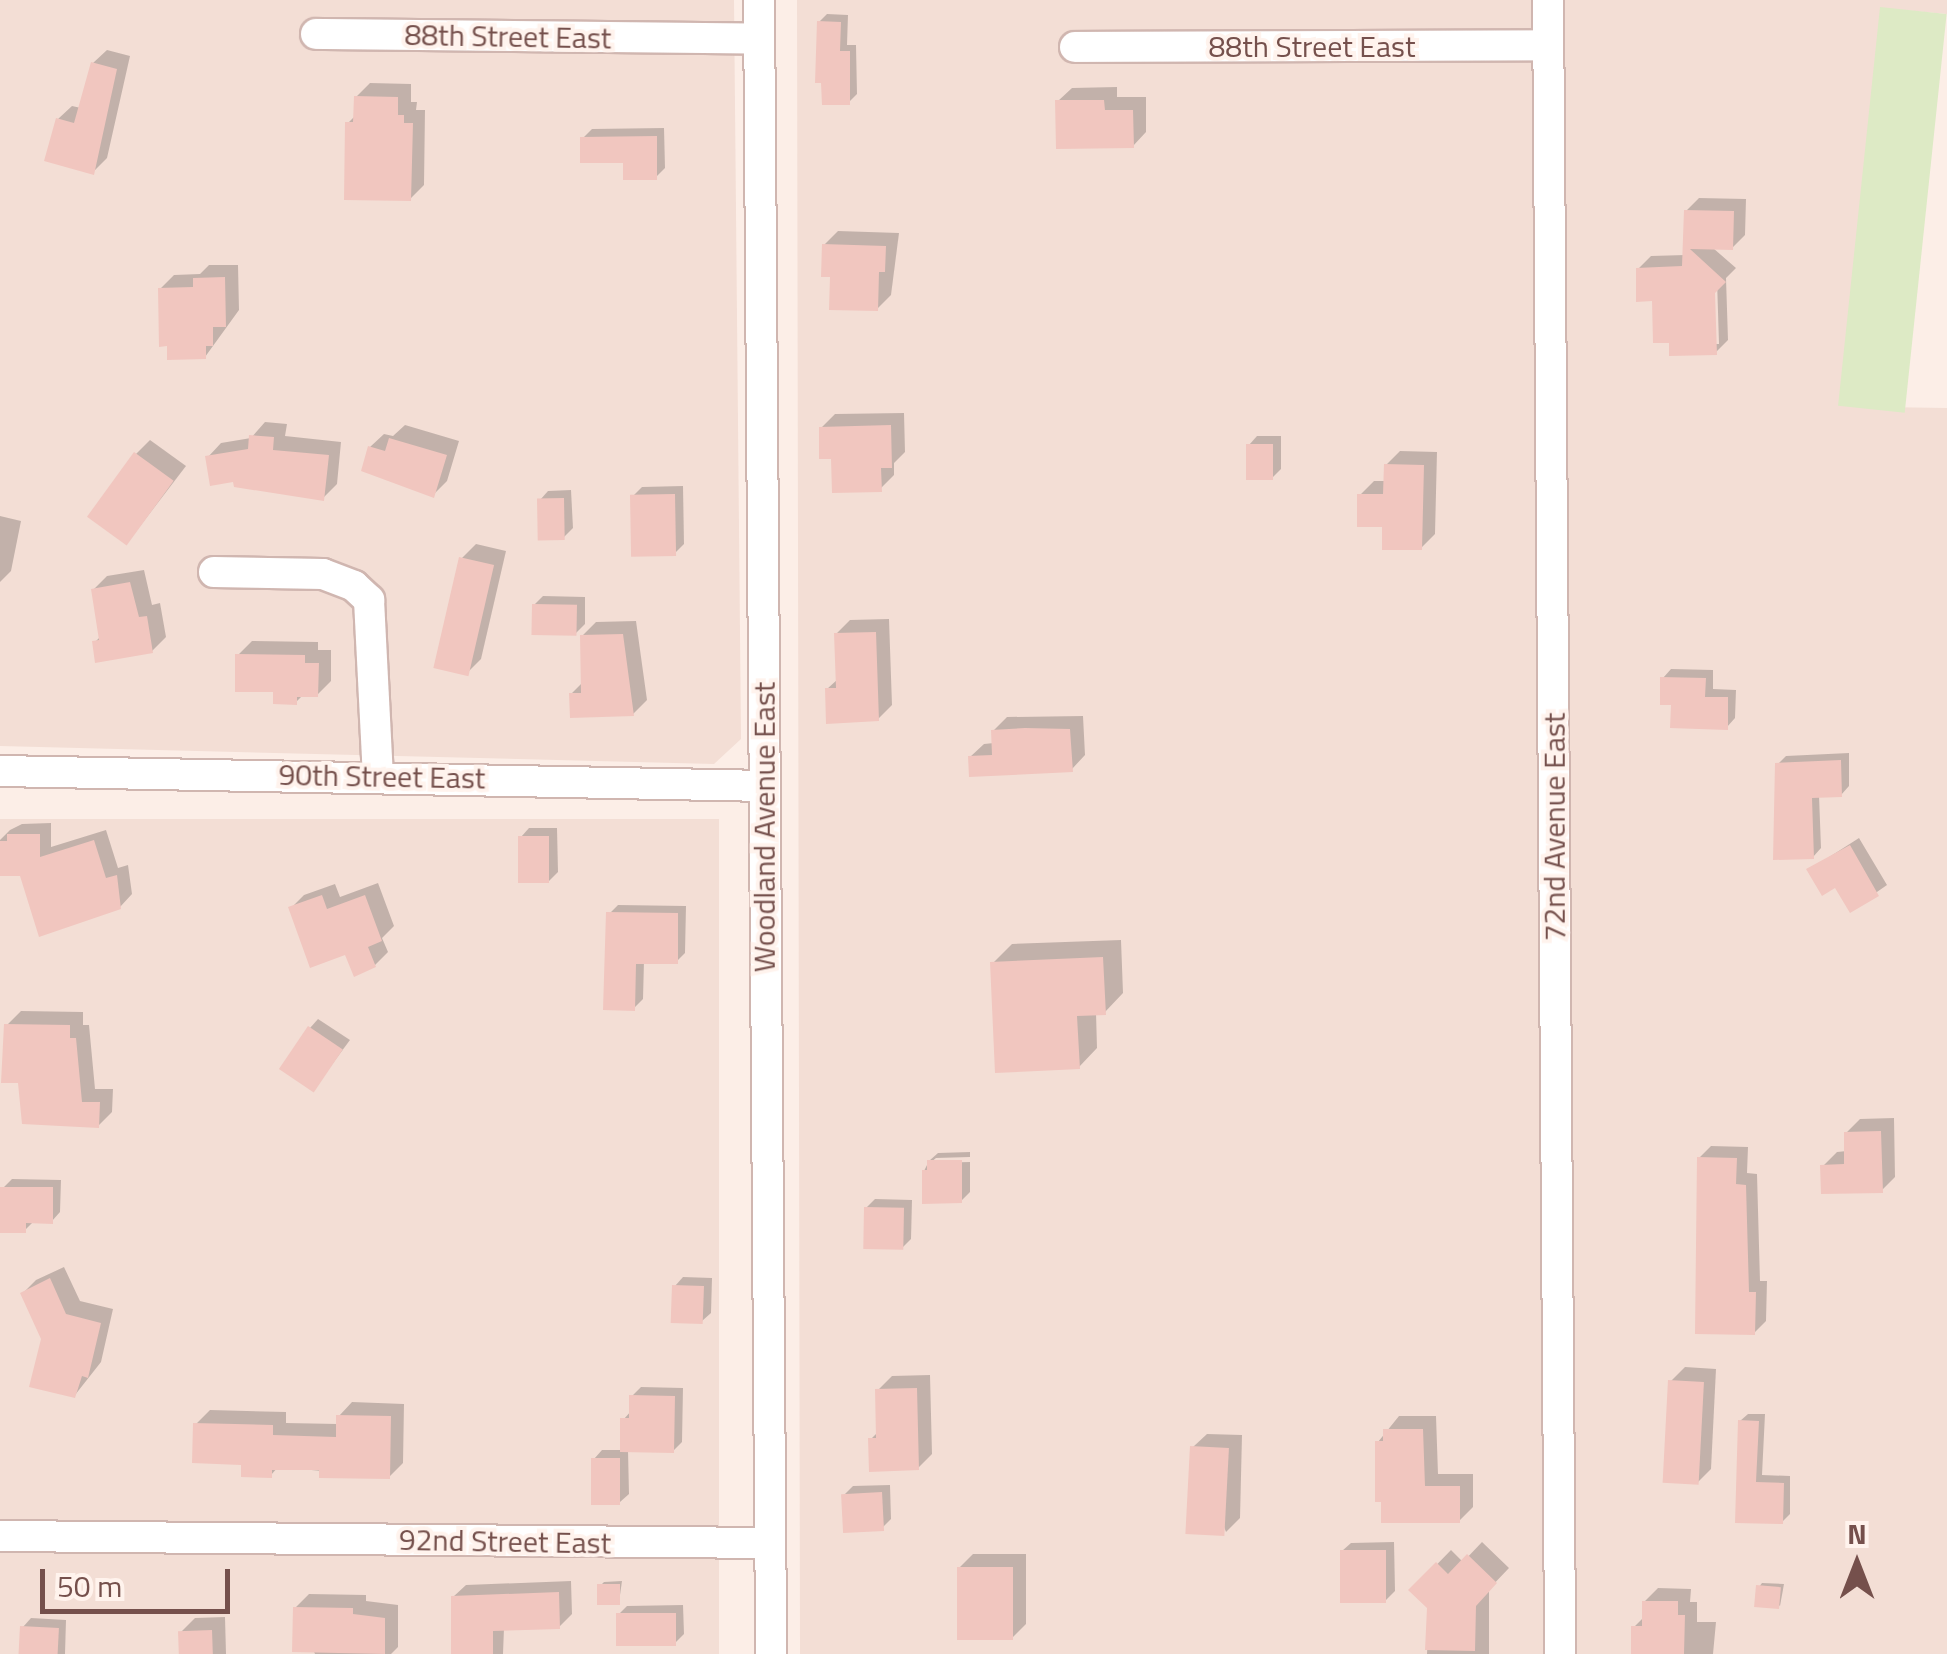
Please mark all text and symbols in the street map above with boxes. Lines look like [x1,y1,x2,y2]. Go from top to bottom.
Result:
street label: 88th Street East [404,16,612,56]
street label: 88th Street East [1209,28,1415,64]
street label: Woodland Avenue East [746,682,782,972]
street label: 72nd Avenue East [1536,713,1572,941]
street label: 90th Street East [278,756,486,796]
text: N [1847,1512,1867,1555]
north arrow [1807,1514,1907,1614]
street label: 92nd Street East [399,1521,611,1561]
scale bar [45,1549,235,1611]
text: 50 m [57,1563,122,1609]

